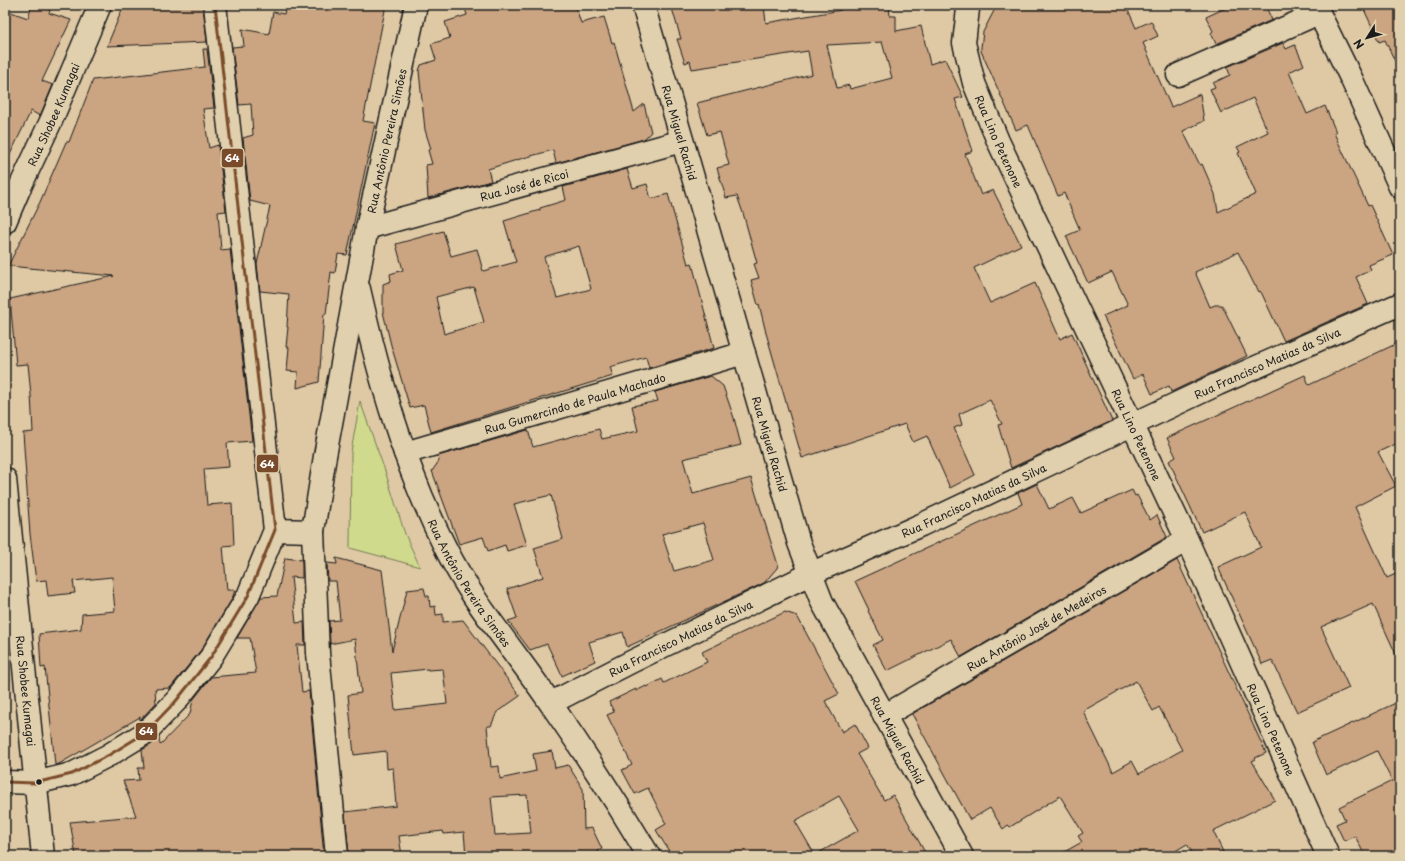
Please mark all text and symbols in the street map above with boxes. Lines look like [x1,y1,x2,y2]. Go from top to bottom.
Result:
north arrow [1347,18,1387,58]
text: N [1349,35,1368,53]
street label: Rua Shobee Kumagai [23,60,83,169]
street label: Rua Antônio Pereira Simões [362,67,410,215]
street label: Rua Miguel Rachid [658,83,702,182]
street label: Rua Lino Petenone [971,92,1027,190]
line badge: 64 [221,148,244,168]
text: 64 [224,149,240,166]
street label: Rua José de Ricoi [478,164,570,205]
street label: Rua Francisco Matias da Silva [1191,323,1343,403]
street label: Rua Gumercindo de Paula Machado [482,368,667,438]
street label: Rua Lino Petenone [1108,386,1166,483]
street label: Rua Miguel Rachid [748,394,792,494]
line badge: 64 [256,454,279,473]
text: 64 [259,455,275,472]
street label: Rua Francisco Matias da Silva [898,458,1049,541]
street label: Rua Antônio Pereira Simões [424,516,515,650]
street label: Rua Antônio José de Medeiros [963,580,1109,675]
street label: Rua Francisco Matias da Silva [606,595,756,681]
street label: Rua Shobee Kumagai [12,635,40,747]
street label: Rua Lino Petenone [1243,680,1300,778]
street label: Rua Miguel Rachid [867,693,929,787]
line badge: 64 [135,722,158,741]
text: 64 [138,722,154,739]
unlabelled marker [34,777,44,787]

